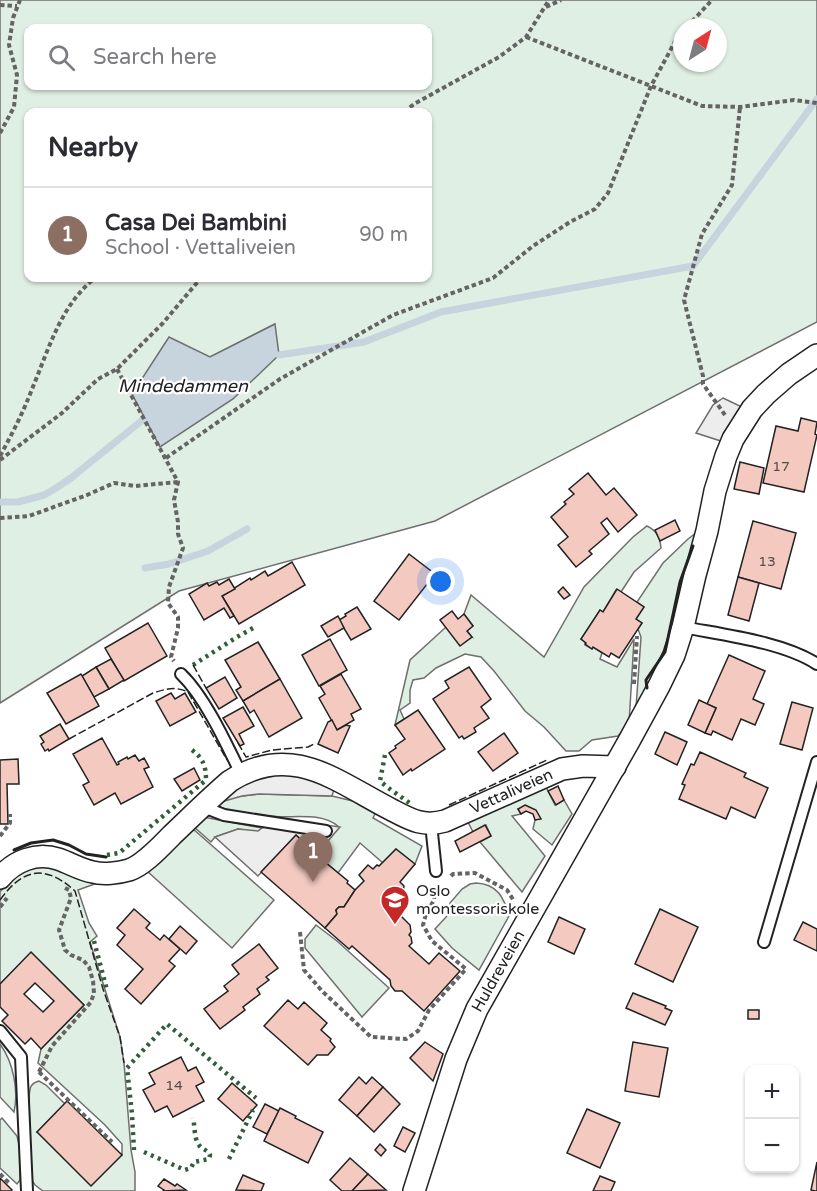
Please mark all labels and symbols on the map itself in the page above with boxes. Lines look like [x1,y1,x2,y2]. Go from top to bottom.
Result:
north arrow [673,18,727,72]
water label: Mindedammen [118,375,249,397]
house number: 17 [772,458,790,475]
house number: 13 [758,553,776,570]
your location [426,567,455,596]
street label: Vettaliveien [467,764,556,819]
pin: 1 [294,832,332,882]
place label: Oslo montessoriskole [416,881,539,919]
school or university icon: Oslo montessoriskole [379,884,411,926]
street label: Huldreveien [467,927,529,1016]
house number: 14 [165,1077,183,1094]

